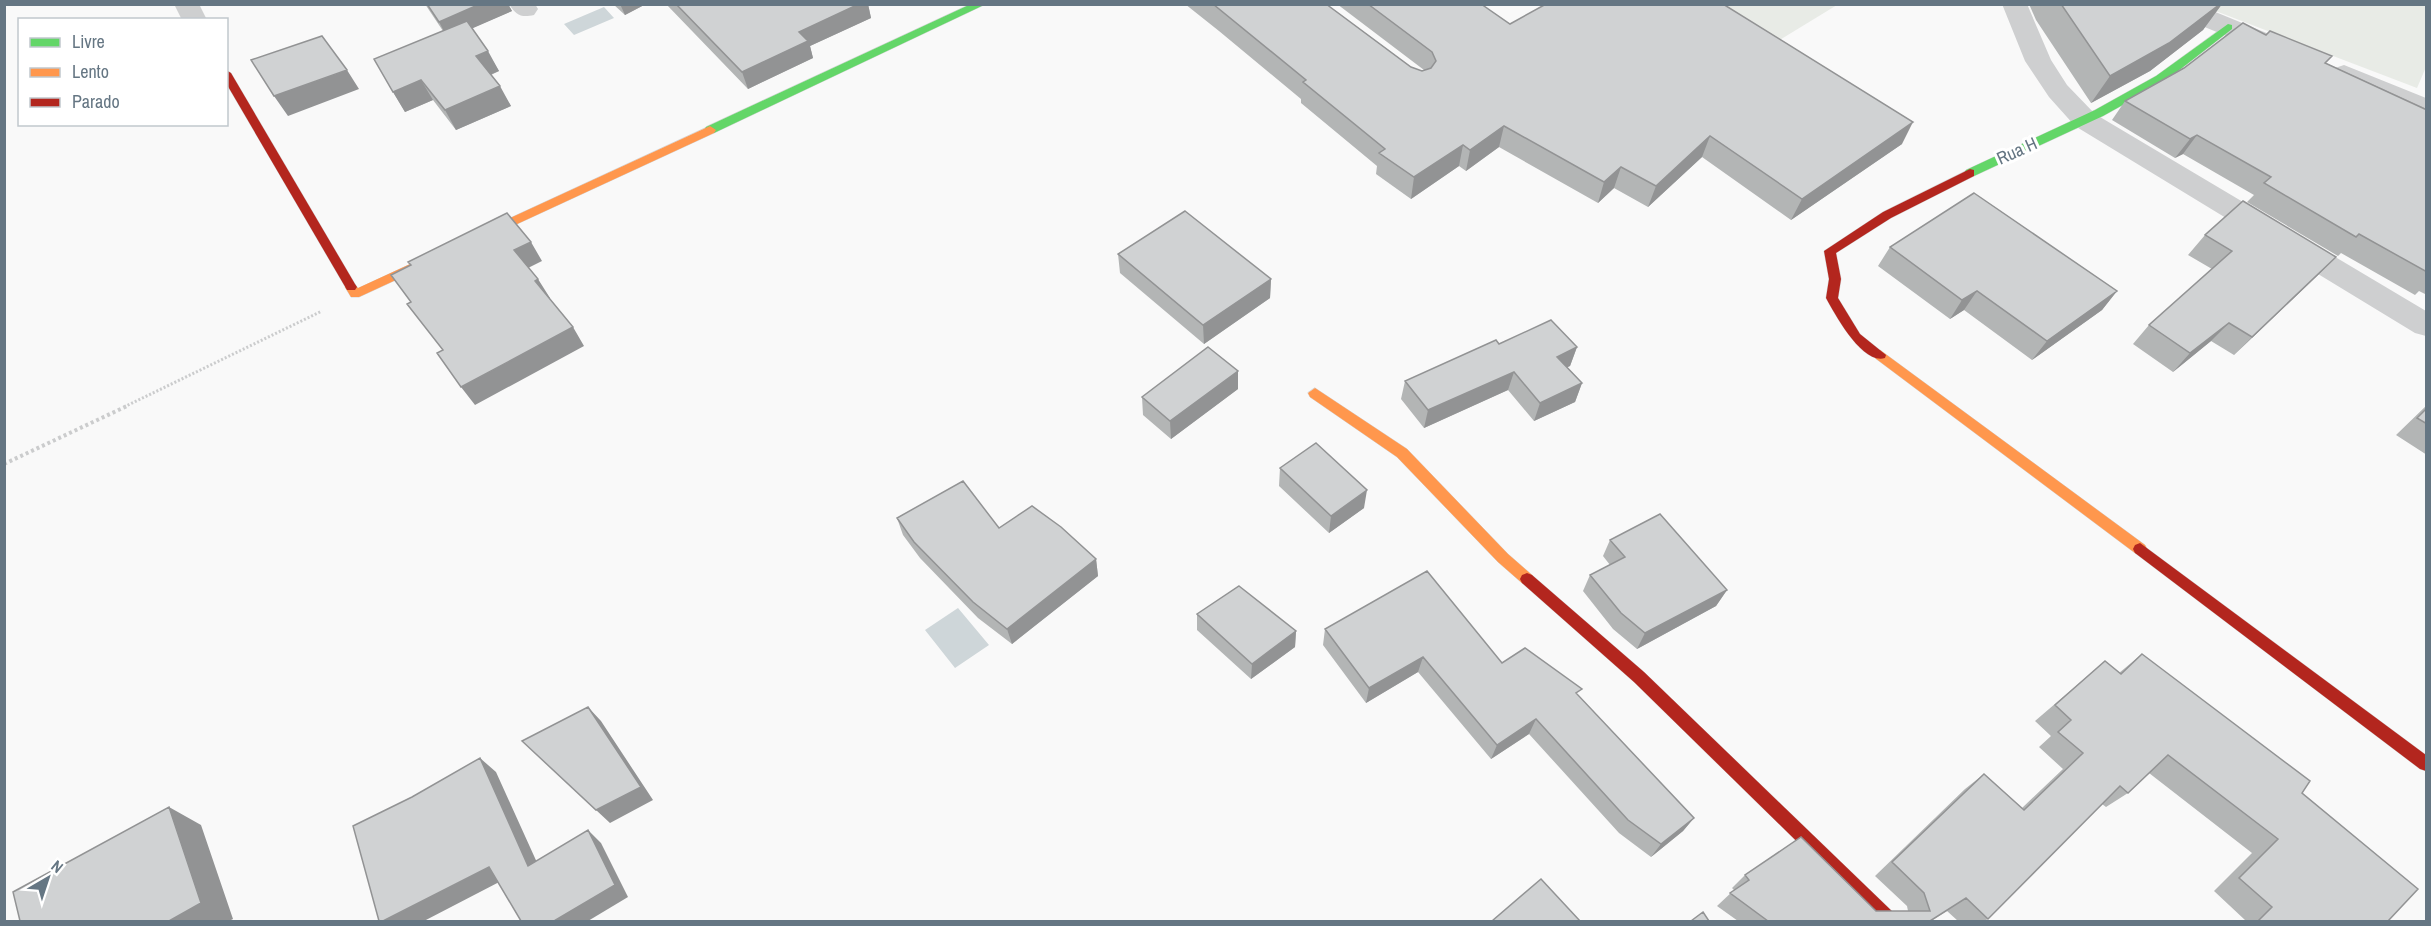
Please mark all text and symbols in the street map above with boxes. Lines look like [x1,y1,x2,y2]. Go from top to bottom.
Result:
legend [18,18,228,126]
text: Livre [72,29,105,54]
text: Lento [72,59,109,84]
text: Parado [72,89,120,114]
street label: Rua H [1993,131,2041,170]
north arrow [18,848,78,908]
text: N [47,855,68,878]

